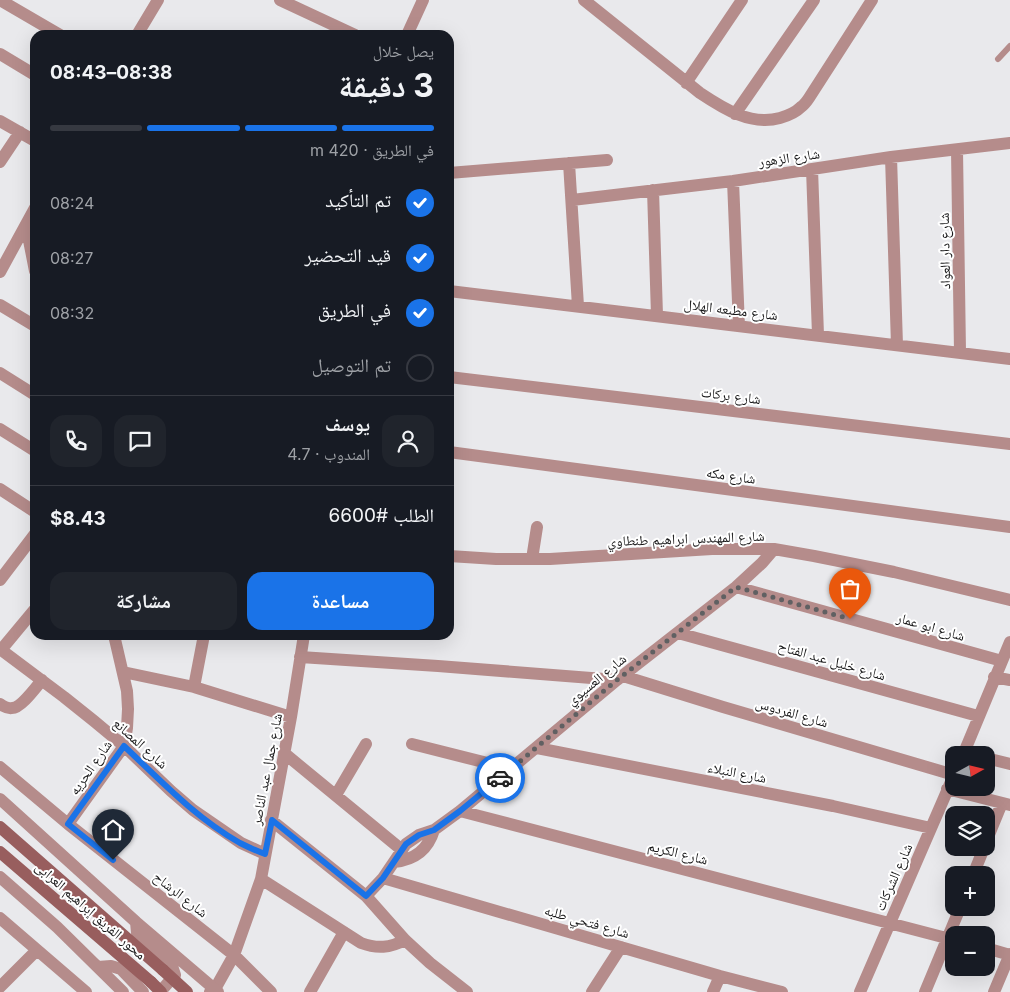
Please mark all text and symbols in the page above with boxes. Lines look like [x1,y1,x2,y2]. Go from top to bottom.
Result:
text: يصل خلال [373,41,434,61]
text: 08:38–08:43 [50,61,172,84]
text: 3 دقيقة [339,66,434,105]
text: في الطريق · 420 m [310,140,434,160]
street label: شارع الزهور [756,144,821,172]
text: تم التأكيد [325,189,391,212]
icon: check [406,189,434,217]
text: 08:24 [50,193,94,213]
street label: شارع دار العواد [935,212,955,290]
text: قيد التحضير [304,244,391,267]
icon: check [406,244,434,272]
text: 08:27 [50,248,93,268]
street label: شارع مطبعه الهلال [683,295,779,325]
text: في الطريق [318,299,391,322]
icon: check [406,299,434,327]
text: 08:32 [50,303,94,323]
text: تم التوصيل [312,354,391,377]
street label: شارع بركات [700,383,762,409]
text: يوسف [325,413,370,436]
button: phone [50,415,102,467]
button: chat [114,415,166,467]
button: person [382,415,434,467]
text: المندوب · 4.7 [287,444,370,464]
street label: شارع مكه [705,463,757,489]
text: الطلب #6600 [328,504,434,527]
text: $8.43 [50,507,106,530]
street label: شارع المهندس ابراهيم طنطاوي [607,527,765,553]
pin [829,568,871,619]
button: مشاركة [50,572,237,630]
button: مساعدة [247,572,434,630]
icon: bag [836,575,864,603]
street label: شارع ابو عمار [893,608,967,646]
street label: شارع خليل عبد الفتاح [776,637,888,685]
street label: شارع العسيوي [563,650,632,711]
street label: شارع الفردوس [753,694,830,732]
street label: شارع جمال عبد الناصر [247,712,287,828]
street label: شارع المصانع [109,714,172,773]
street label: شارع الحريه [65,736,117,799]
north arrow [945,746,995,796]
map controls [945,746,995,976]
courier [475,753,525,803]
street label: شارع النبلاء [706,758,768,788]
icon: car [486,764,514,792]
button: layers [945,806,995,856]
pin [92,809,134,860]
icon: home [99,816,127,844]
street label: شارع الكريم [646,836,710,870]
street label: شارع الشركات [871,841,917,914]
street label: محور الفريق إبراهيم العرابى [31,857,150,964]
button: + [945,866,995,916]
street label: شارع الرشاح [149,868,212,922]
street label: شارع فتحي طلبه [542,901,631,945]
button: − [945,926,995,976]

